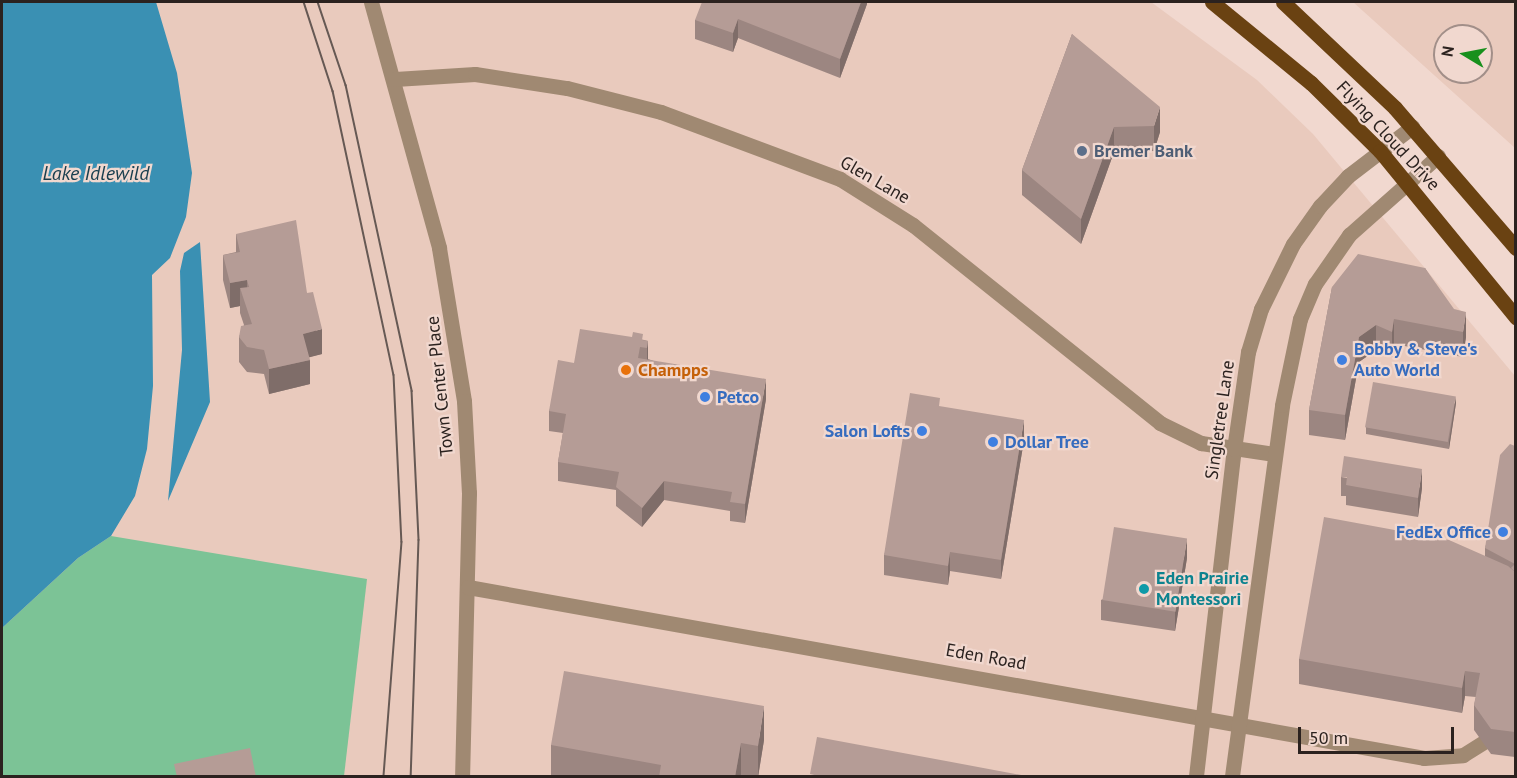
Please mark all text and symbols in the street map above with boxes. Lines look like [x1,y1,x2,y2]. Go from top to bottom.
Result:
north arrow [1433,24,1493,84]
text: N [1436,44,1458,58]
street label: Flying Cloud Drive [1332,77,1444,195]
place label: Bremer Bank [1094,140,1193,162]
marker: Bremer Bank [1075,144,1089,158]
street label: Glen Lane [836,151,914,209]
water label: Lake Idlewild [43,161,149,185]
street label: Town Center Place [422,315,458,457]
place label: Bobby & Steve's Auto World [1354,339,1478,382]
marker: Bobby & Steve's Auto World [1335,353,1349,367]
place label: Champps [638,359,708,381]
street label: Singletree Lane [1201,359,1239,481]
marker: Champps [619,363,633,377]
place label: Petco [717,386,759,408]
marker: Petco [698,390,712,404]
place label: Salon Lofts [825,420,910,442]
marker: Salon Lofts [915,424,929,438]
place label: Dollar Tree [1005,431,1090,453]
marker: Dollar Tree [986,435,1000,449]
place label: FedEx Office [1395,521,1491,543]
marker: FedEx Office [1496,525,1510,539]
place label: Eden Prairie Montessori [1156,568,1249,610]
marker: Eden Prairie Montessori [1137,582,1151,596]
street label: Eden Road [944,639,1028,675]
scale bar [1301,715,1457,753]
text: 50 m [1309,726,1348,749]

